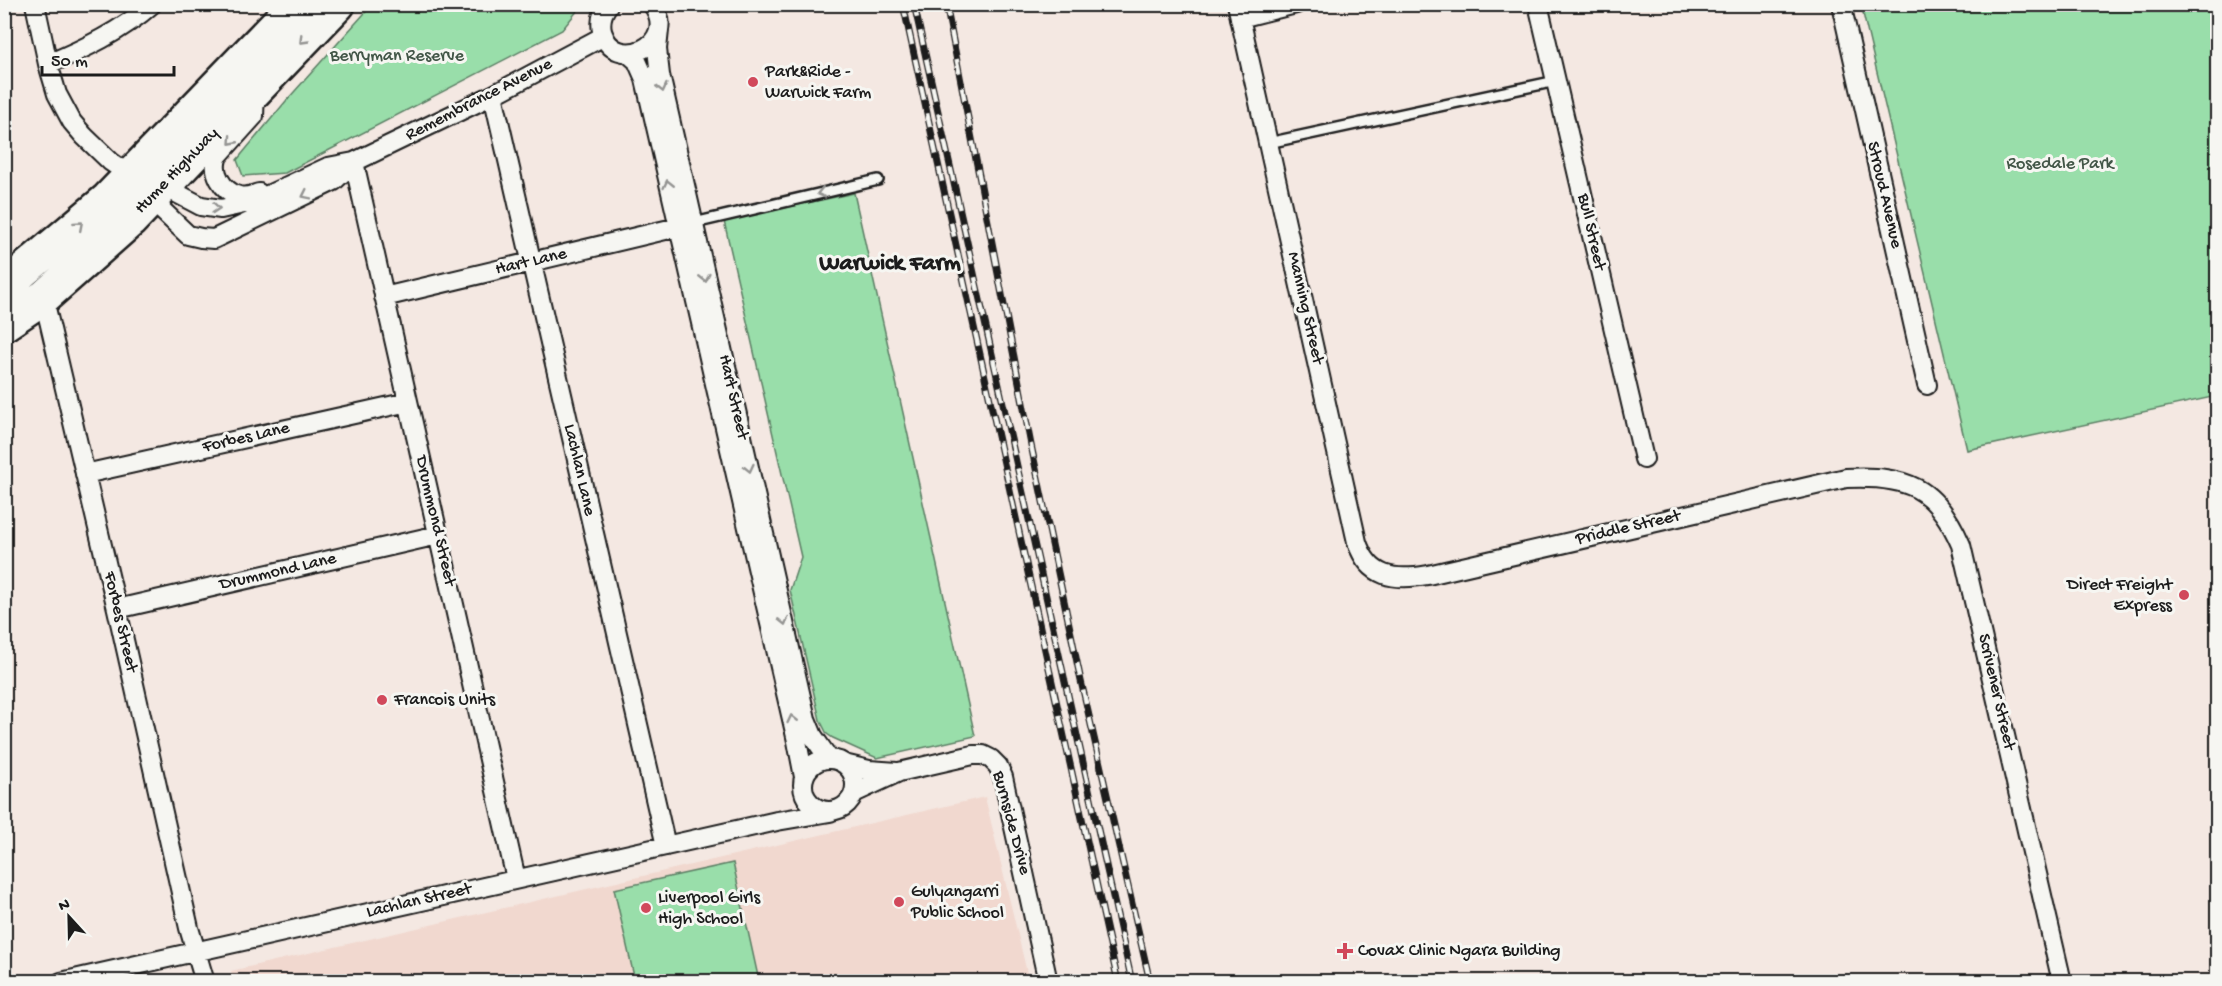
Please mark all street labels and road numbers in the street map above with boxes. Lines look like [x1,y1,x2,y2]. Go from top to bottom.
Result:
street label: Remembrance Avenue [402,54,556,146]
street label: Hume Highway [131,123,224,219]
street label: Stroud Avenue [1862,140,1907,251]
street label: Bull Street [1572,191,1610,274]
street label: Hart Lane [493,243,569,280]
street label: Manning Street [1282,250,1328,368]
street label: Hart Street [713,353,753,443]
street label: Forbes Lane [199,418,292,458]
street label: Lachlan Lane [558,422,600,519]
street label: Drummond Street [410,453,461,590]
street label: Priddle Street [1573,505,1684,550]
street label: Drummond Lane [217,548,339,596]
street label: Forbes Street [98,569,142,676]
street label: Scrivener Street [1972,632,2020,754]
street label: Burnside Drive [987,768,1035,878]
street label: Lachlan Street [364,878,475,923]

